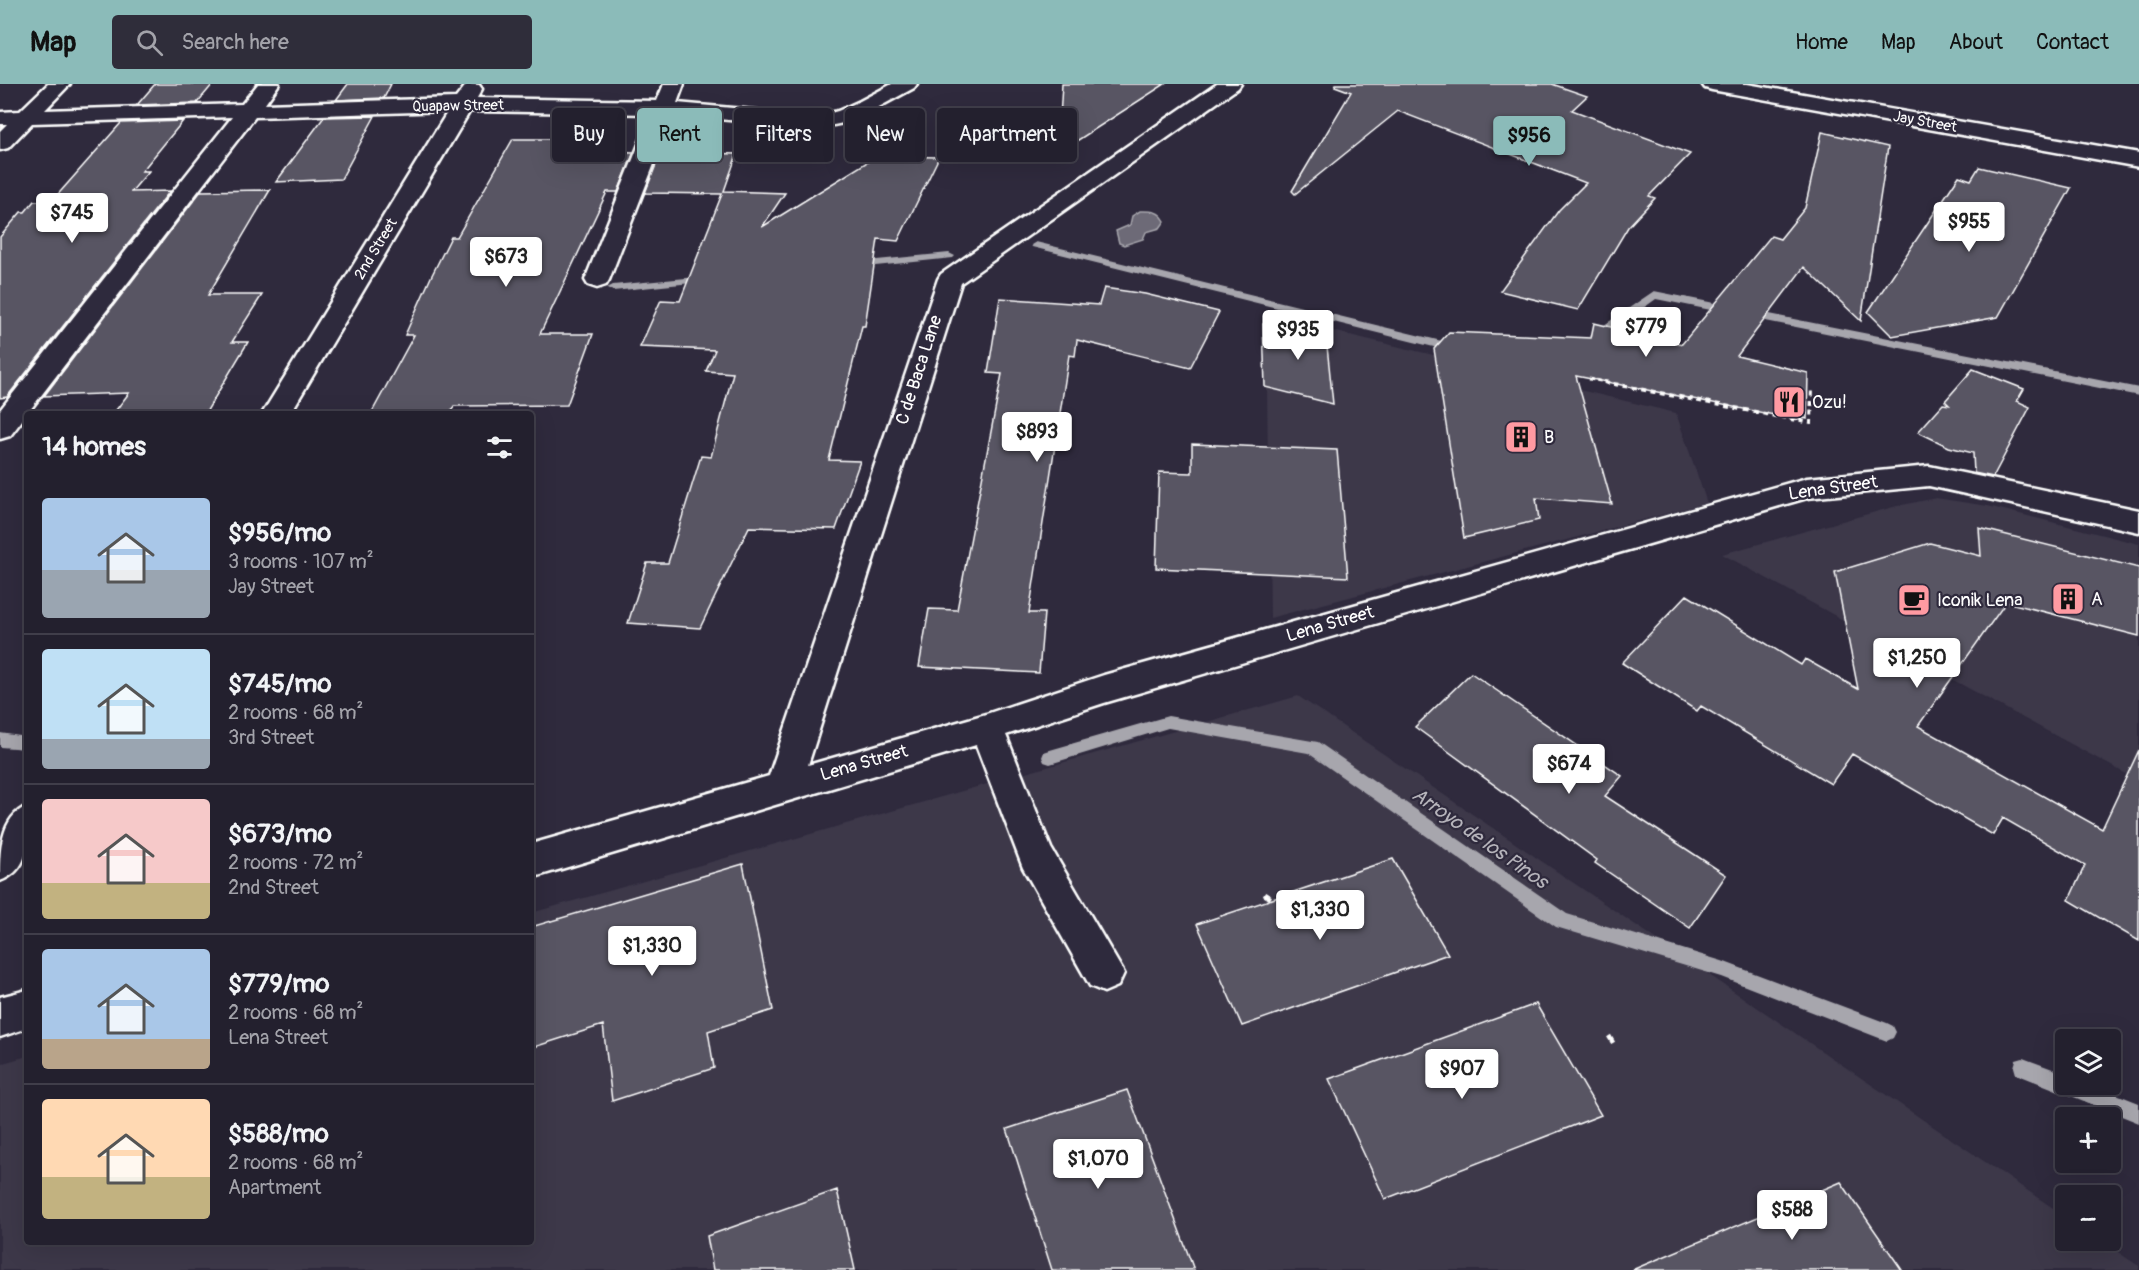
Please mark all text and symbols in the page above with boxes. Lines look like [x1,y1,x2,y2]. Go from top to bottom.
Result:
search box [112,15,532,69]
text: Map [30,25,76,60]
icon: search [133,26,166,59]
text: Search here [181,28,289,56]
text: Home [1795,29,1848,56]
text: Map [1881,29,1916,56]
text: About [1949,29,2003,56]
text: Contact [2036,29,2109,56]
street label: Quapaw Street [412,96,505,116]
street label: Jay Street [1892,107,1959,137]
chip: Buy [552,108,625,162]
chip: Rent [637,108,722,162]
chip: Filters [734,108,833,162]
chip: New [845,108,925,162]
chip: Apartment [937,108,1077,162]
pin: $956 [1493,116,1565,167]
text: $956 [1507,123,1551,148]
pin: $745 [36,193,108,244]
text: $745 [50,200,94,225]
pin: $955 [1933,202,2005,253]
text: $955 [1948,209,1990,234]
street label: 2nd Street [350,214,402,283]
pin: $673 [470,237,542,288]
text: $673 [484,244,528,269]
pin: $779 [1610,307,1682,358]
pin: $935 [1262,310,1334,361]
street label: C de Baca Lane [890,312,948,428]
text: $779 [1625,314,1667,339]
text: $935 [1276,317,1320,342]
restaurant icon: Ozu! [1771,384,1807,420]
place label: Ozu! [1812,391,1847,414]
pin: $893 [1001,412,1073,463]
text: $893 [1016,419,1058,444]
building icon: B [1503,419,1539,455]
place label: B [1544,426,1554,449]
text: 14 homes [42,431,146,463]
icon: filters [483,431,516,464]
street label: Lena Street [1787,470,1880,506]
text: $956/mo [228,517,331,549]
icon: home [90,522,162,594]
text: 3 rooms · 107 m² [228,549,374,574]
text: Jay Street [228,574,314,599]
building icon: A [2050,581,2086,617]
cafe icon: Iconik Lena [1896,582,1932,618]
place label: A [2091,588,2103,611]
place label: Iconik Lena [1937,589,2023,612]
street label: Lena Street [1284,600,1377,647]
pin: $1,250 [1868,638,1966,689]
text: $1,250 [1887,645,1947,670]
text: $745/mo [228,668,331,700]
icon: home [90,673,162,745]
text: 2 rooms · 68 m² [228,700,363,725]
text: 3rd Street [228,725,314,750]
street label: Lena Street [818,739,911,786]
pin: $674 [1533,744,1605,795]
text: $674 [1547,751,1591,776]
water label: Arroyo de los Pinos [1407,782,1554,895]
text: $673/mo [228,818,332,850]
icon: home [90,823,162,895]
text: 2 rooms · 72 m² [228,850,363,875]
text: 2nd Street [228,875,319,900]
pin: $1,330 [1271,890,1369,941]
text: $1,330 [1290,897,1350,922]
pin: $1,330 [603,926,701,977]
text: $1,330 [622,933,682,958]
text: $779/mo [228,968,329,1000]
icon: home [90,973,162,1045]
text: 2 rooms · 68 m² [228,1000,363,1025]
text: Lena Street [228,1025,328,1050]
map controls [2055,1029,2121,1251]
button: layers [2055,1029,2121,1095]
pin: $907 [1426,1049,1498,1100]
text: $907 [1439,1056,1485,1081]
button: + [2055,1107,2121,1173]
text: $588/mo [228,1118,329,1150]
icon: home [90,1123,162,1195]
pin: $1,070 [1049,1139,1147,1190]
text: $1,070 [1067,1146,1129,1171]
text: 2 rooms · 68 m² [228,1150,363,1175]
text: Apartment [228,1175,321,1200]
button: − [2055,1185,2121,1251]
pin: $588 [1756,1190,1828,1241]
text: $588 [1771,1197,1813,1222]

